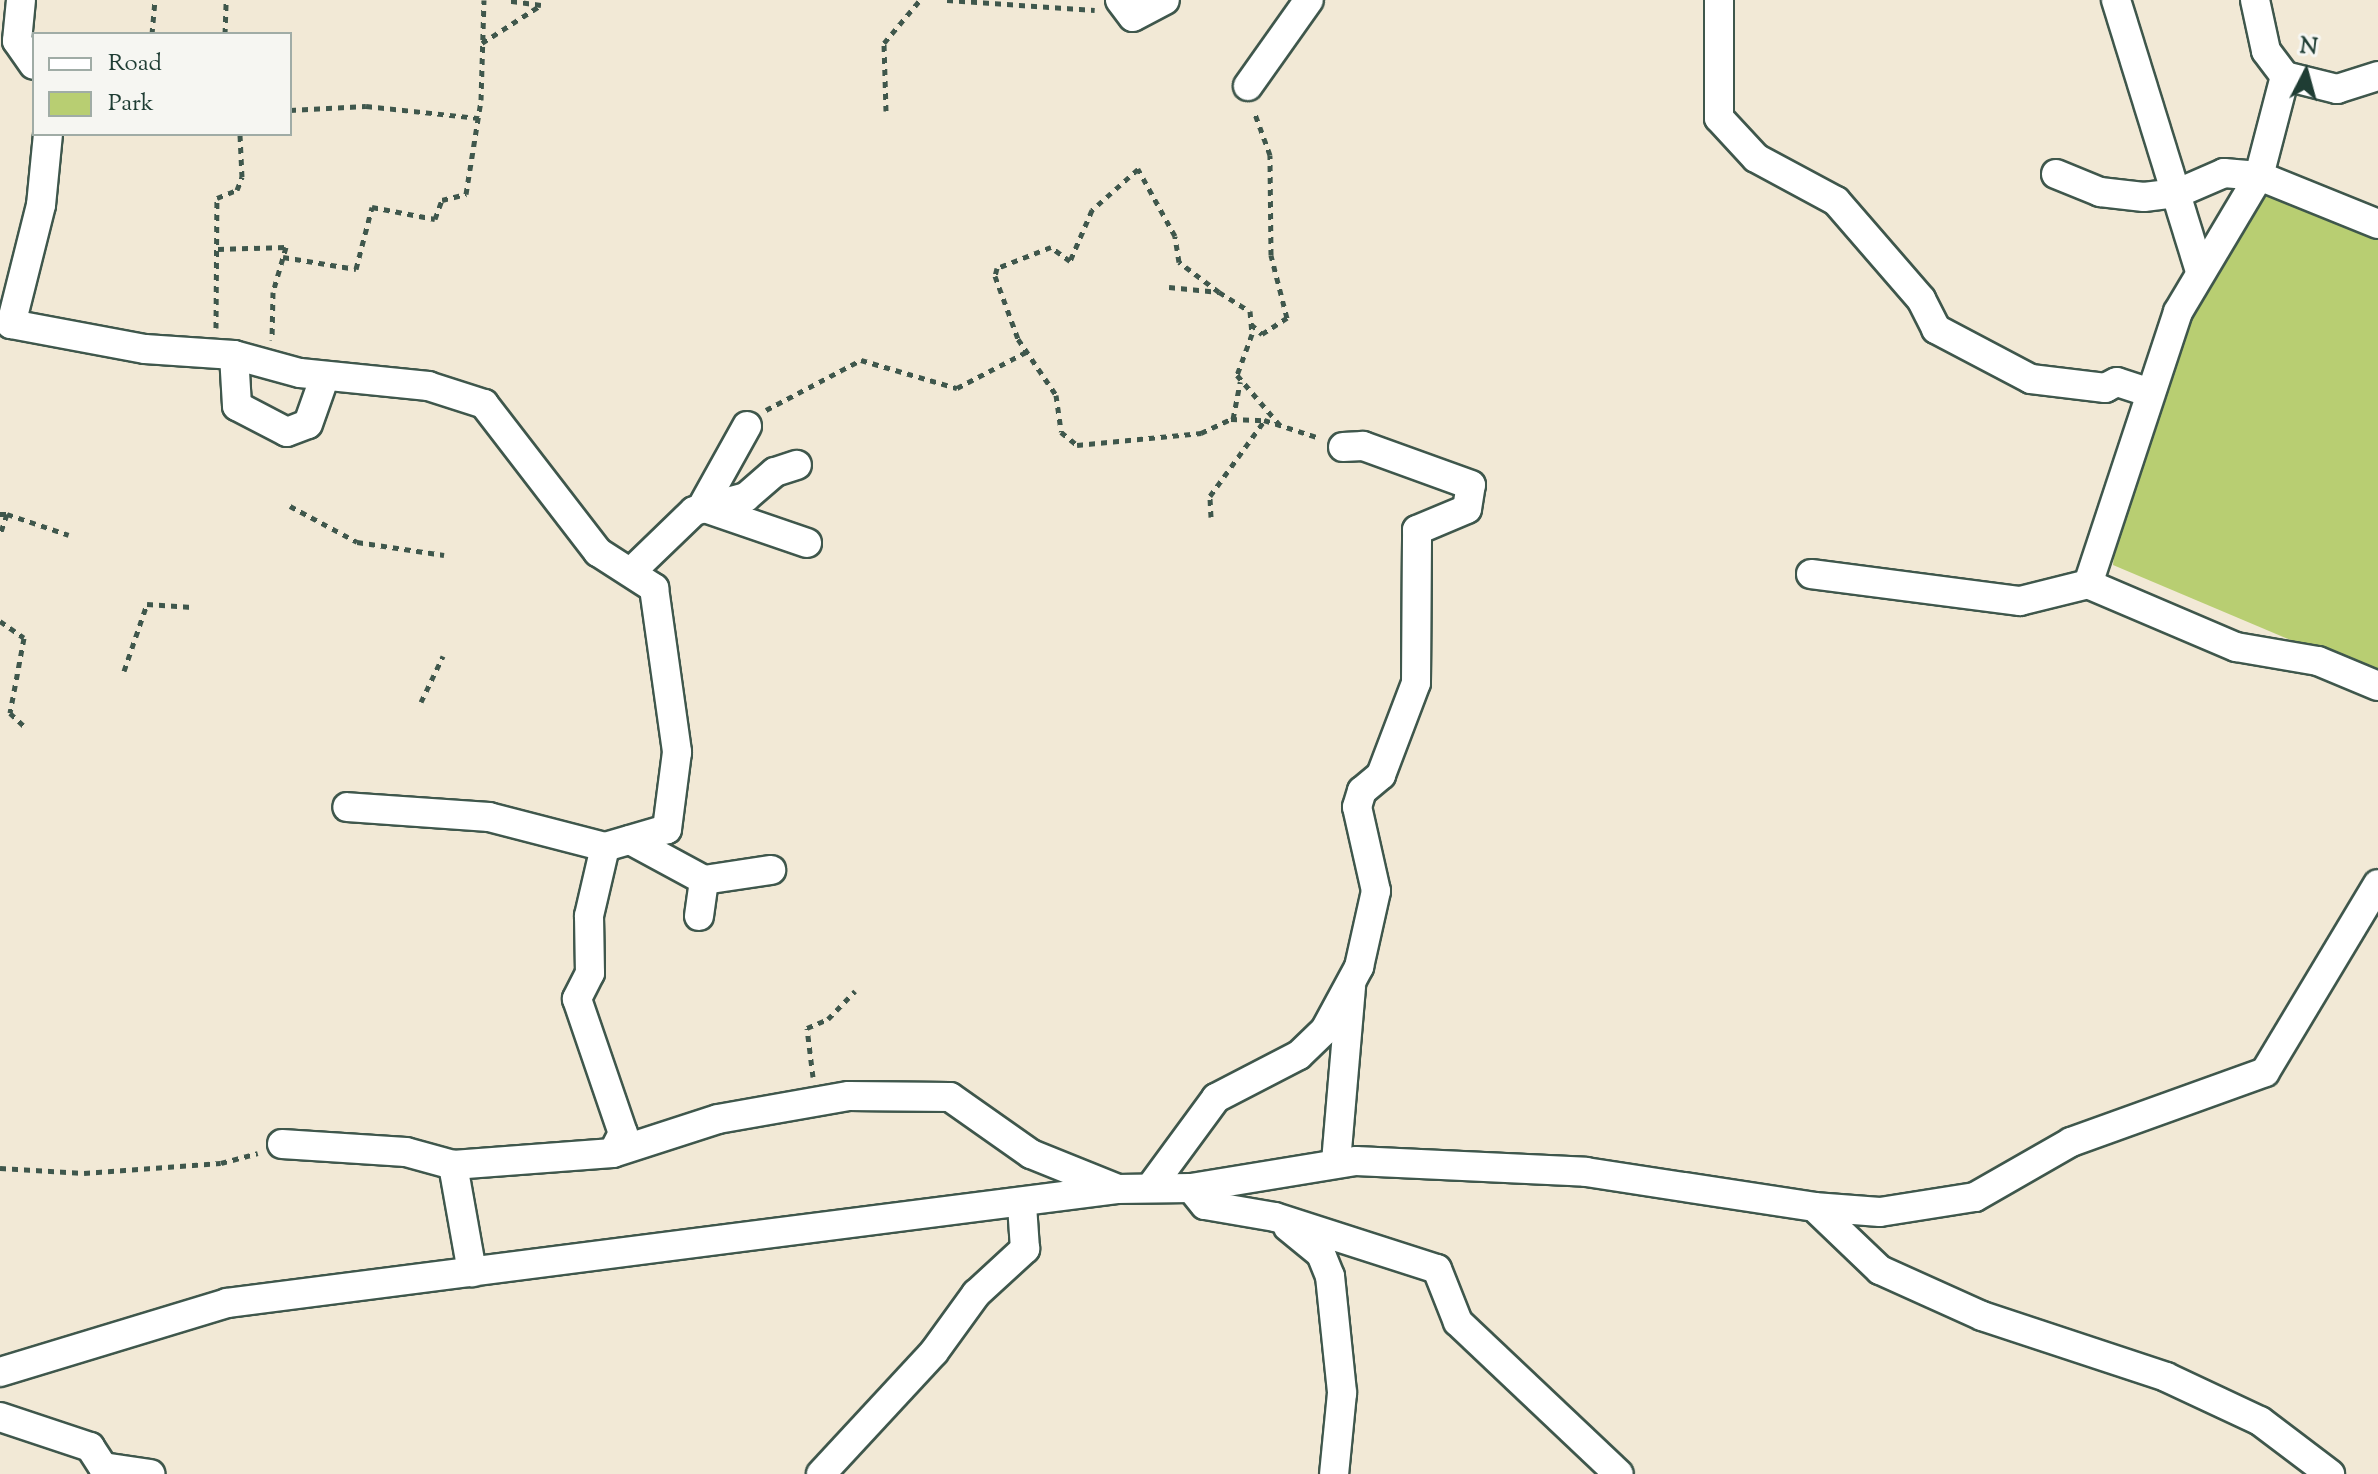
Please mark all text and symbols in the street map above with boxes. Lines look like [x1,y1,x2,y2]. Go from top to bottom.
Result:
text: N [2298,31,2319,65]
legend [32,32,292,136]
north arrow [2266,32,2346,112]
text: Road [108,47,162,81]
text: Park [108,87,154,121]

